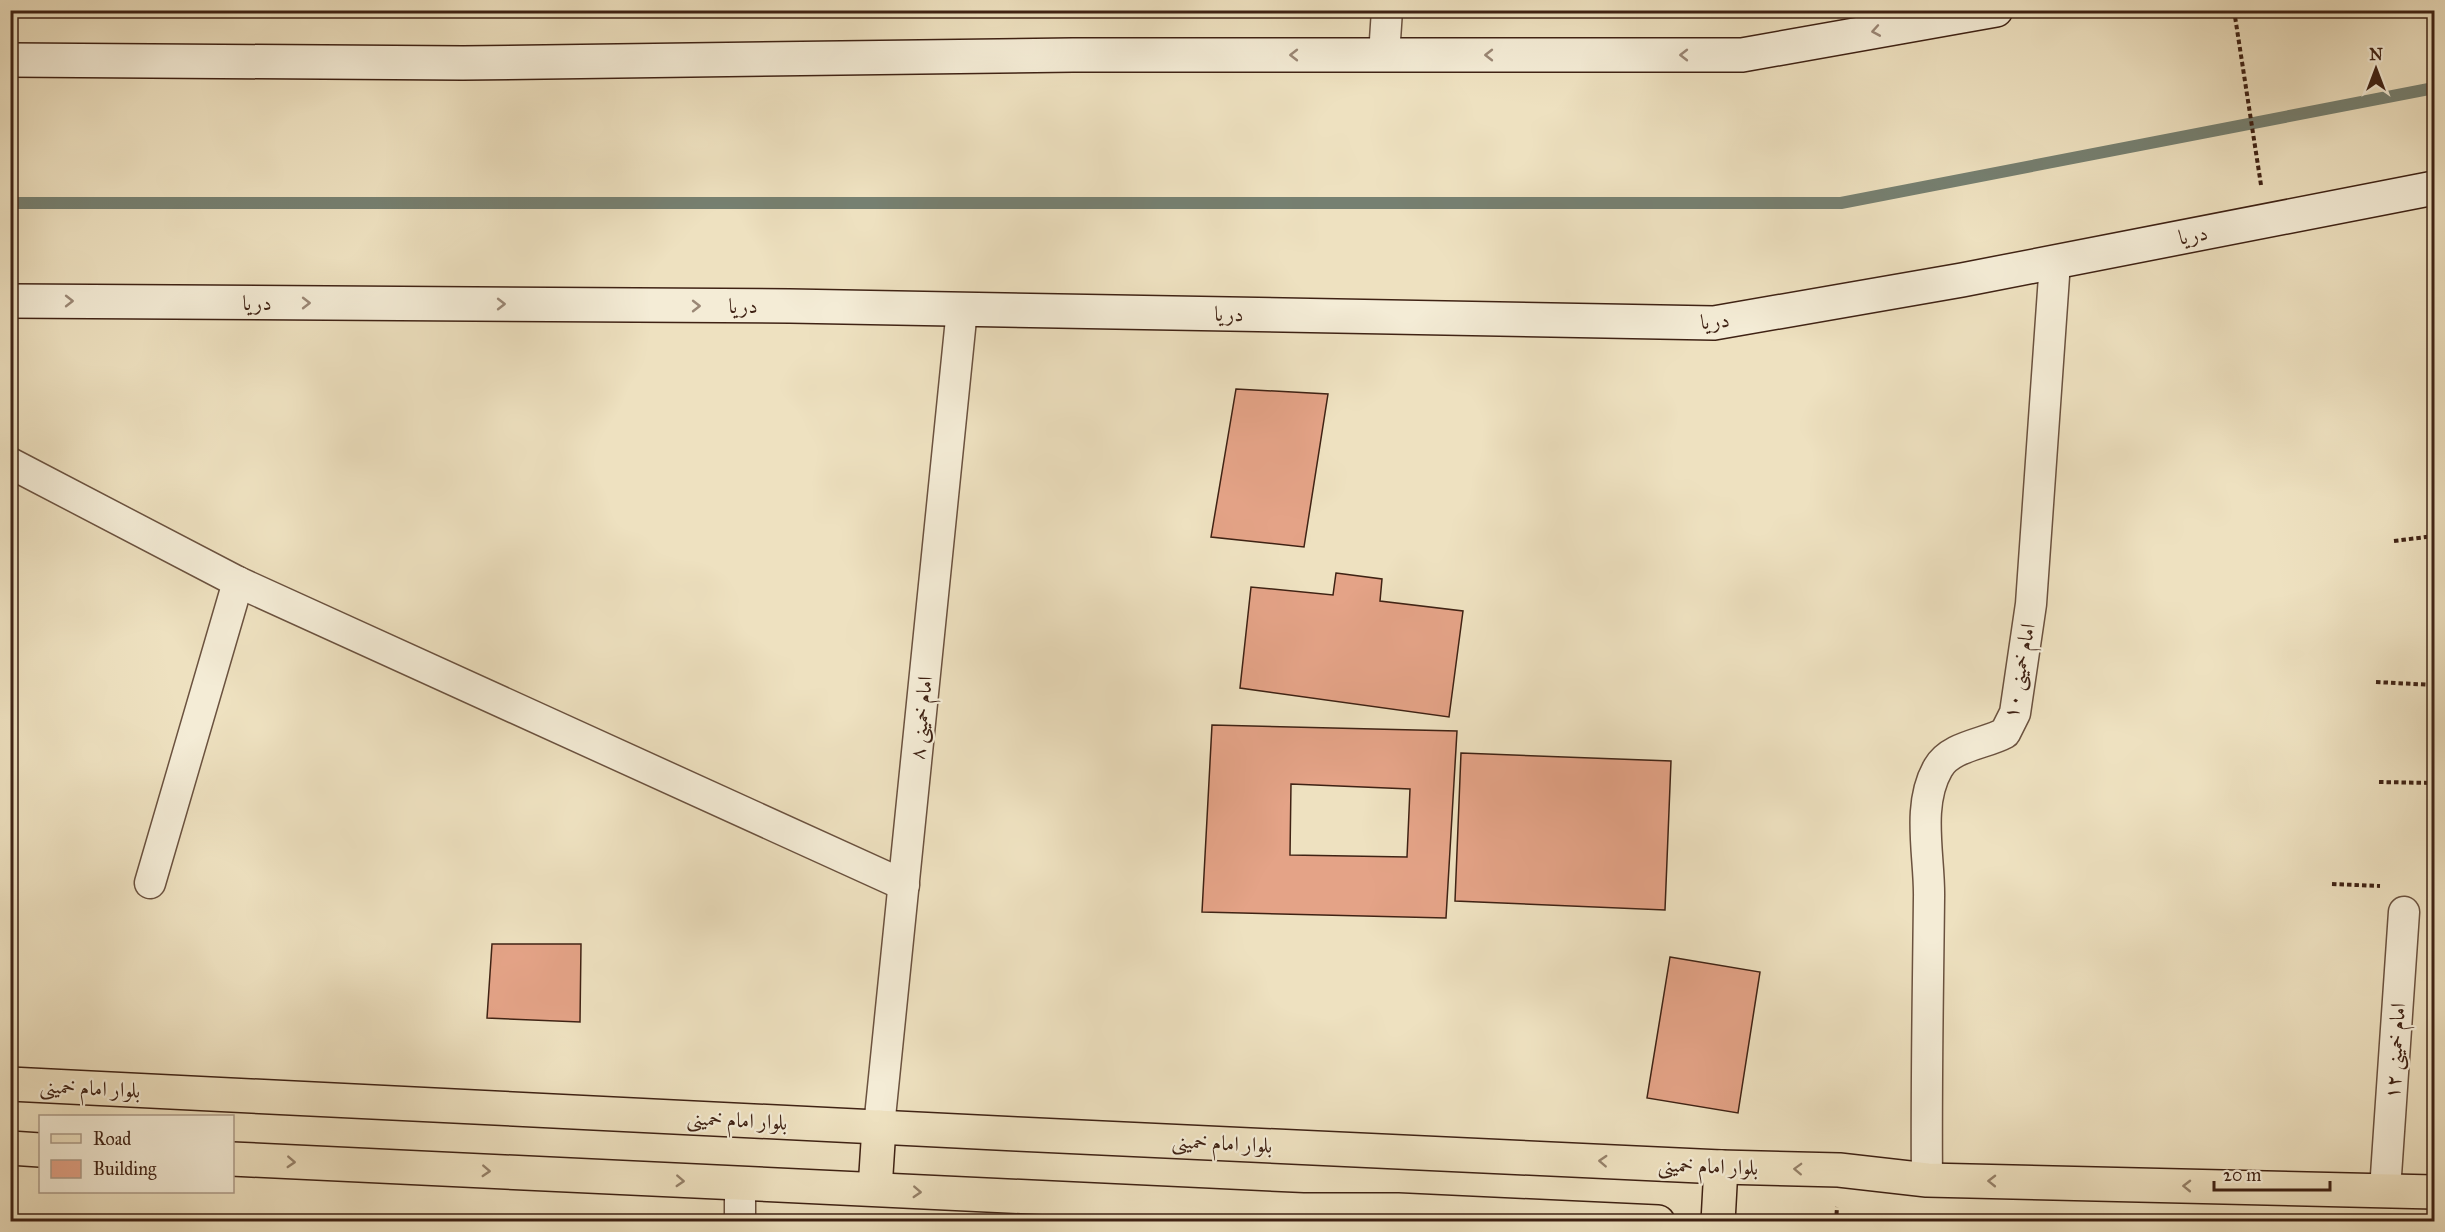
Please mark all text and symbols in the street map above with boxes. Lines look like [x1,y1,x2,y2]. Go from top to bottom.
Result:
one-way arrow [1872,24,1882,37]
north arrow [2346,39,2406,99]
text: N [2369,45,2383,64]
one-way arrow [1289,49,1298,61]
one-way arrow [1484,49,1493,61]
one-way arrow [1679,49,1688,61]
street label: دریا [2176,219,2210,251]
street label: دریا [242,290,272,316]
street label: دریا [728,293,758,319]
one-way arrow [64,295,73,307]
one-way arrow [301,297,310,309]
one-way arrow [496,298,505,310]
one-way arrow [691,300,700,312]
street label: دریا [1214,301,1244,327]
street label: دریا [1699,307,1731,335]
street label: امام خمینی ۱۰ [1997,621,2046,722]
street label: امام خمینی ۸ [904,675,943,762]
street label: امام خمینی ۱۲ [2379,1002,2416,1100]
street label: بلوار امام خمینی [39,1072,141,1109]
street label: بلوار امام خمینی [686,1104,788,1141]
legend [39,1115,234,1193]
street label: بلوار امام خمینی [1171,1127,1273,1164]
text: Road [93,1128,131,1150]
street label: بلوار امام خمینی [1657,1151,1759,1186]
scale bar [2214,1154,2330,1192]
one-way arrow [286,1155,295,1168]
one-way arrow [1598,1155,1607,1168]
text: Building [93,1158,157,1181]
one-way arrow [1793,1163,1802,1175]
text: 20 m [2223,1164,2261,1186]
one-way arrow [481,1165,490,1178]
one-way arrow [676,1174,685,1187]
one-way arrow [1988,1175,1997,1187]
one-way arrow [2183,1179,2192,1192]
one-way arrow [913,1185,922,1198]

